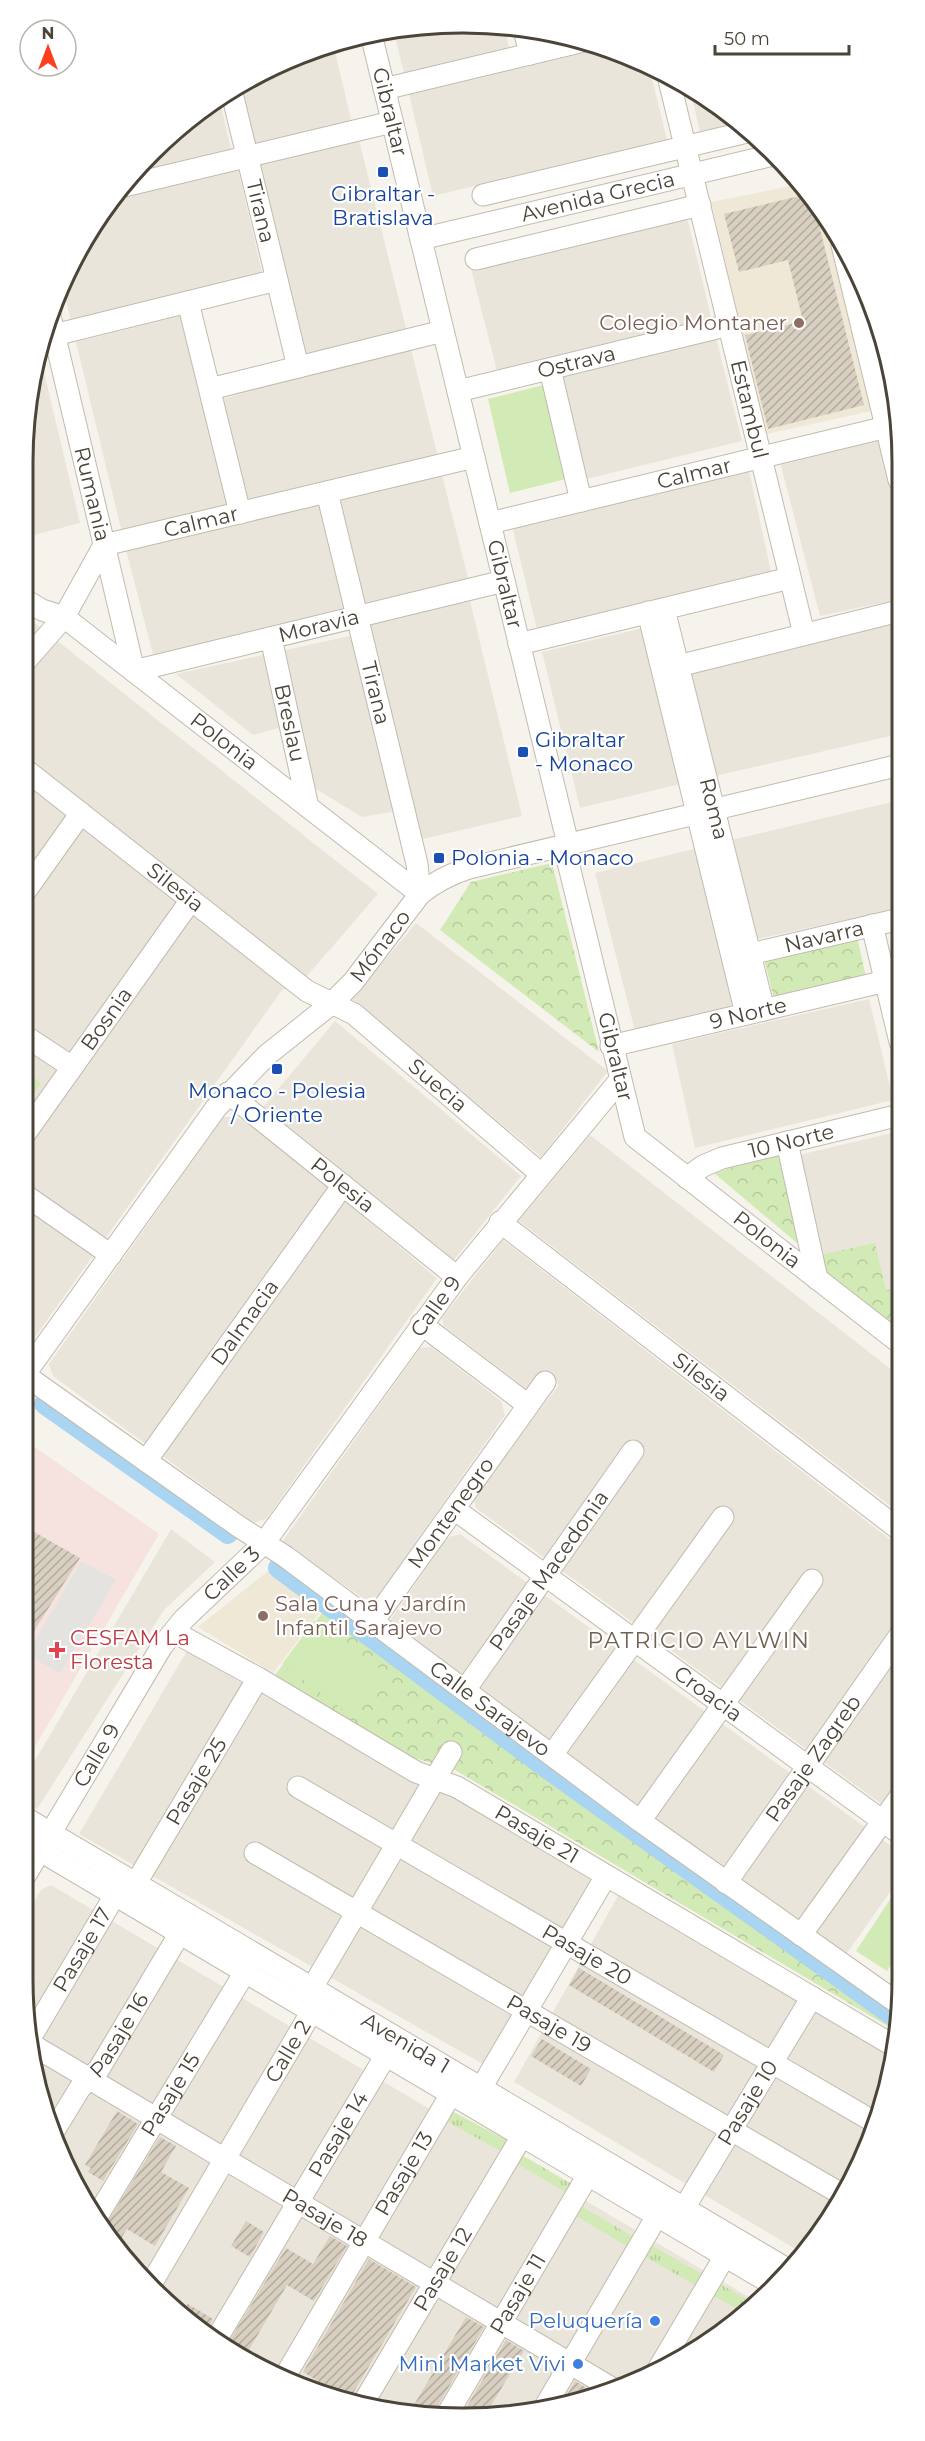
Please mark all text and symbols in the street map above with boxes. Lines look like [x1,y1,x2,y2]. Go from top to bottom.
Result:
north arrow [18,18,78,78]
scale bar [715,18,848,56]
text: N [42,24,54,43]
text: 50 m [724,28,770,50]
street label: Gibraltar [368,65,413,159]
marker: Gibraltar - Bratislava [376,165,390,179]
street label: Avenida Grecia [519,166,677,227]
street label: Tirana [241,177,281,246]
place label: Gibraltar - Bratislava [331,181,435,230]
place label: Colegio Montaner [599,310,787,335]
marker: Colegio Montaner [792,316,806,330]
street label: Ostrava [535,340,618,383]
street label: Estambul [726,357,774,461]
street label: Rumania [69,444,116,544]
street label: Calmar [654,452,734,494]
street label: Calmar [161,500,241,542]
street label: Gibraltar [482,537,528,631]
street label: Moravia [276,604,362,647]
street label: Tirana [356,659,396,727]
street label: Breslau [269,682,311,764]
street label: Polonia [185,707,263,775]
place label: Gibraltar - Monaco [535,727,633,776]
marker: Gibraltar - Monaco [516,745,530,759]
street label: Roma [695,775,734,842]
place label: Polonia - Monaco [451,845,634,870]
marker: Polonia - Monaco [432,851,446,865]
street label: Silesia [142,857,209,917]
street label: Mónaco [344,905,415,987]
street label: Navarra [782,915,866,958]
street label: Bosnia [75,982,137,1055]
street label: 9 Norte [707,992,789,1034]
street label: Gibraltar [593,1009,639,1103]
street label: Suecia [404,1053,473,1117]
marker: Monaco - Polesia / Oriente [270,1062,284,1076]
place label: Monaco - Polesia / Oriente [188,1078,366,1127]
street label: 10 Norte [746,1118,836,1163]
street label: Polesia [306,1152,380,1218]
street label: Polonia [728,1205,806,1273]
street label: Calle 9 [405,1271,466,1342]
street label: Dalmacia [205,1274,284,1370]
street label: Silesia [668,1347,735,1406]
street label: Montenegro [402,1452,499,1573]
street label: Pasaje Macedonia [484,1485,613,1655]
street label: Calle 3 [198,1541,265,1606]
place label: Sala Cuna y Jardín Infantil Sarajevo [275,1591,467,1640]
marker: Sala Cuna y Jardín Infantil Sarajevo [256,1609,270,1623]
place label: CESFAM La Floresta [70,1625,190,1674]
district label: PATRICIO AYLWIN [588,1627,810,1654]
marker: CESFAM La Floresta [48,1641,66,1659]
street label: Calle Sarajevo [425,1655,555,1762]
street label: Croacia [669,1660,747,1726]
street label: Pasaje Zagreb [760,1690,866,1827]
street label: Calle 9 [68,1719,125,1792]
street label: Pasaje 25 [160,1733,232,1830]
street label: Pasaje 21 [491,1799,584,1868]
street label: Pasaje 17 [47,1903,117,1996]
street label: Pasaje 20 [538,1919,636,1990]
street label: Pasaje 16 [84,1988,154,2083]
street label: Pasaje 19 [502,1989,596,2058]
street label: Avenida 1 [358,2007,455,2079]
street label: Calle 2 [260,2015,316,2087]
street label: Pasaje 15 [135,2048,205,2141]
street label: Pasaje 10 [712,2055,783,2150]
street label: Pasaje 14 [303,2087,373,2182]
street label: Pasaje 13 [369,2127,438,2220]
street label: Pasaje 18 [278,2183,372,2253]
street label: Pasaje 12 [408,2222,477,2315]
street label: Pasaje 11 [484,2249,551,2338]
place label: Peluquería [528,2308,643,2333]
marker: Peluquería [648,2314,662,2328]
place label: Mini Market Vivi [398,2351,566,2376]
marker: Mini Market Vivi [571,2357,585,2371]

